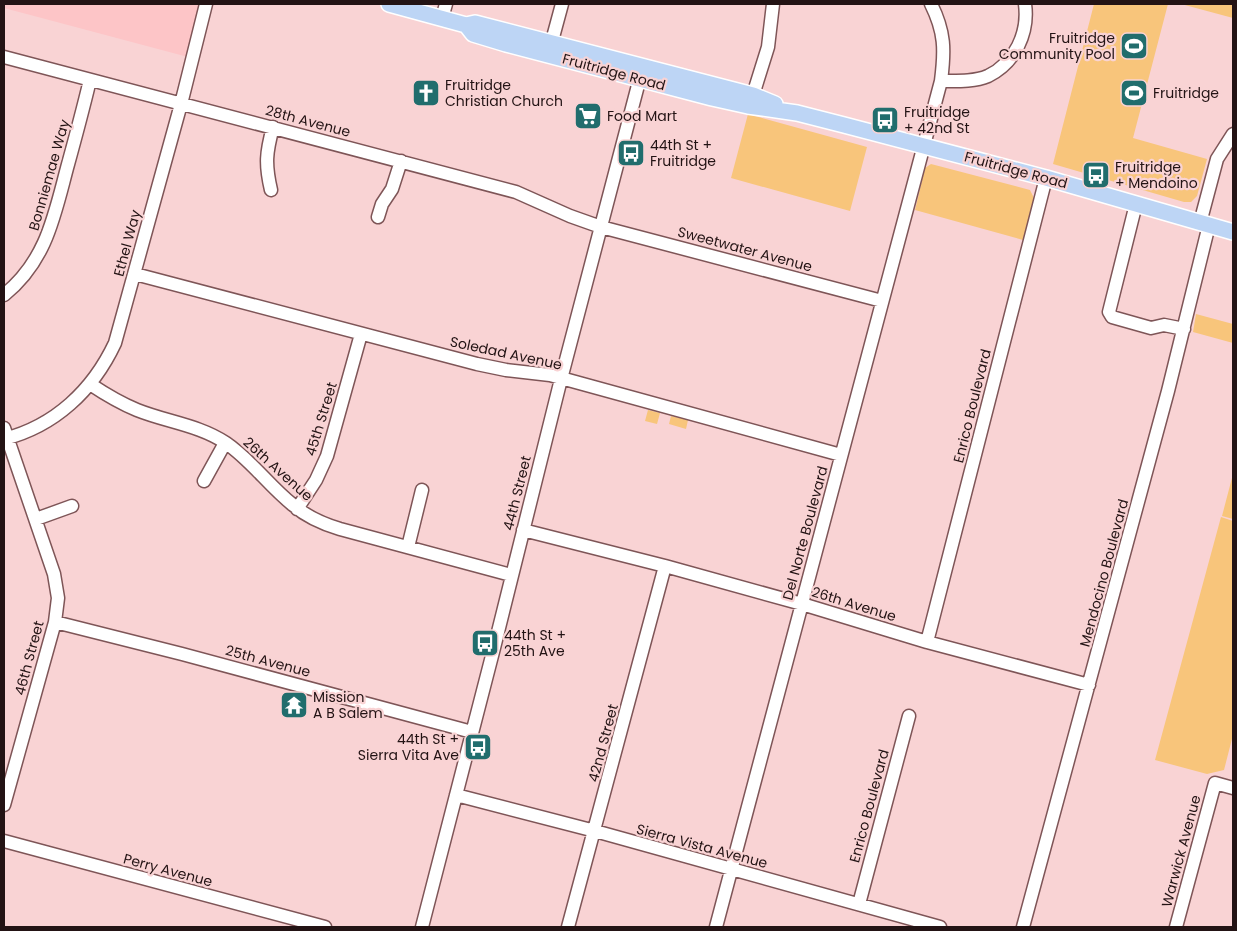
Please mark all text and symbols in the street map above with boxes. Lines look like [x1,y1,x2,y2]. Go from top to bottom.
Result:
place label: Fruitridge Community Pool [999,28,1115,64]
sports icon: Fruitridge Community Pool [1119,31,1149,61]
street label: Fruitridge Road [560,49,668,95]
place label: Fruitridge Christian Church [445,75,563,111]
church icon: Fruitridge Christian Church [411,78,441,108]
sports icon: Fruitridge [1119,78,1149,108]
place label: Fruitridge [1153,83,1219,103]
street label: 28th Avenue [263,100,353,142]
supermarket icon: Food Mart [573,101,603,131]
place label: Fruitridge + 42nd St [904,102,970,138]
bus stop icon: Fruitridge + 42nd St [870,105,900,135]
place label: Food Mart [607,106,677,126]
street label: Bonniemae Way [24,117,74,233]
place label: 44th St + Fruitridge [650,135,716,171]
bus stop icon: 44th St + Fruitridge [616,138,646,168]
street label: Fruitridge Road [962,147,1070,193]
place label: Fruitridge + Mendoino [1115,157,1198,193]
bus stop icon: Fruitridge + Mendoino [1081,160,1111,190]
street label: Ethel Way [109,207,146,278]
street label: Sweetwater Avenue [676,221,815,277]
street label: Soledad Avenue [448,331,564,375]
street label: Enrico Boulevard [948,347,996,465]
street label: 45th Street [300,380,342,458]
street label: 26th Avenue [239,432,317,506]
street label: 44th Street [498,454,536,532]
street label: Del Norte Boulevard [777,464,833,602]
street label: Mendocino Boulevard [1075,497,1133,649]
street label: 26th Avenue [809,582,899,626]
street label: 46th Street [9,618,49,698]
place label: 44th St + 25th Ave [504,625,566,661]
bus stop icon: 44th St + 25th Ave [470,628,500,658]
street label: 25th Avenue [223,640,313,682]
place label: Mission A B Salem [313,687,383,723]
temple icon: Mission A B Salem [279,690,309,720]
street label: 42nd Street [583,702,623,784]
place label: 44th St + Sierra Vita Ave [358,729,459,765]
bus stop icon: 44th St + Sierra Vita Ave [463,732,493,762]
street label: Enrico Boulevard [844,747,894,865]
street label: Warwick Avenue [1156,792,1206,909]
street label: Sierra Vista Avenue [634,819,770,873]
street label: Perry Avenue [121,849,215,892]

